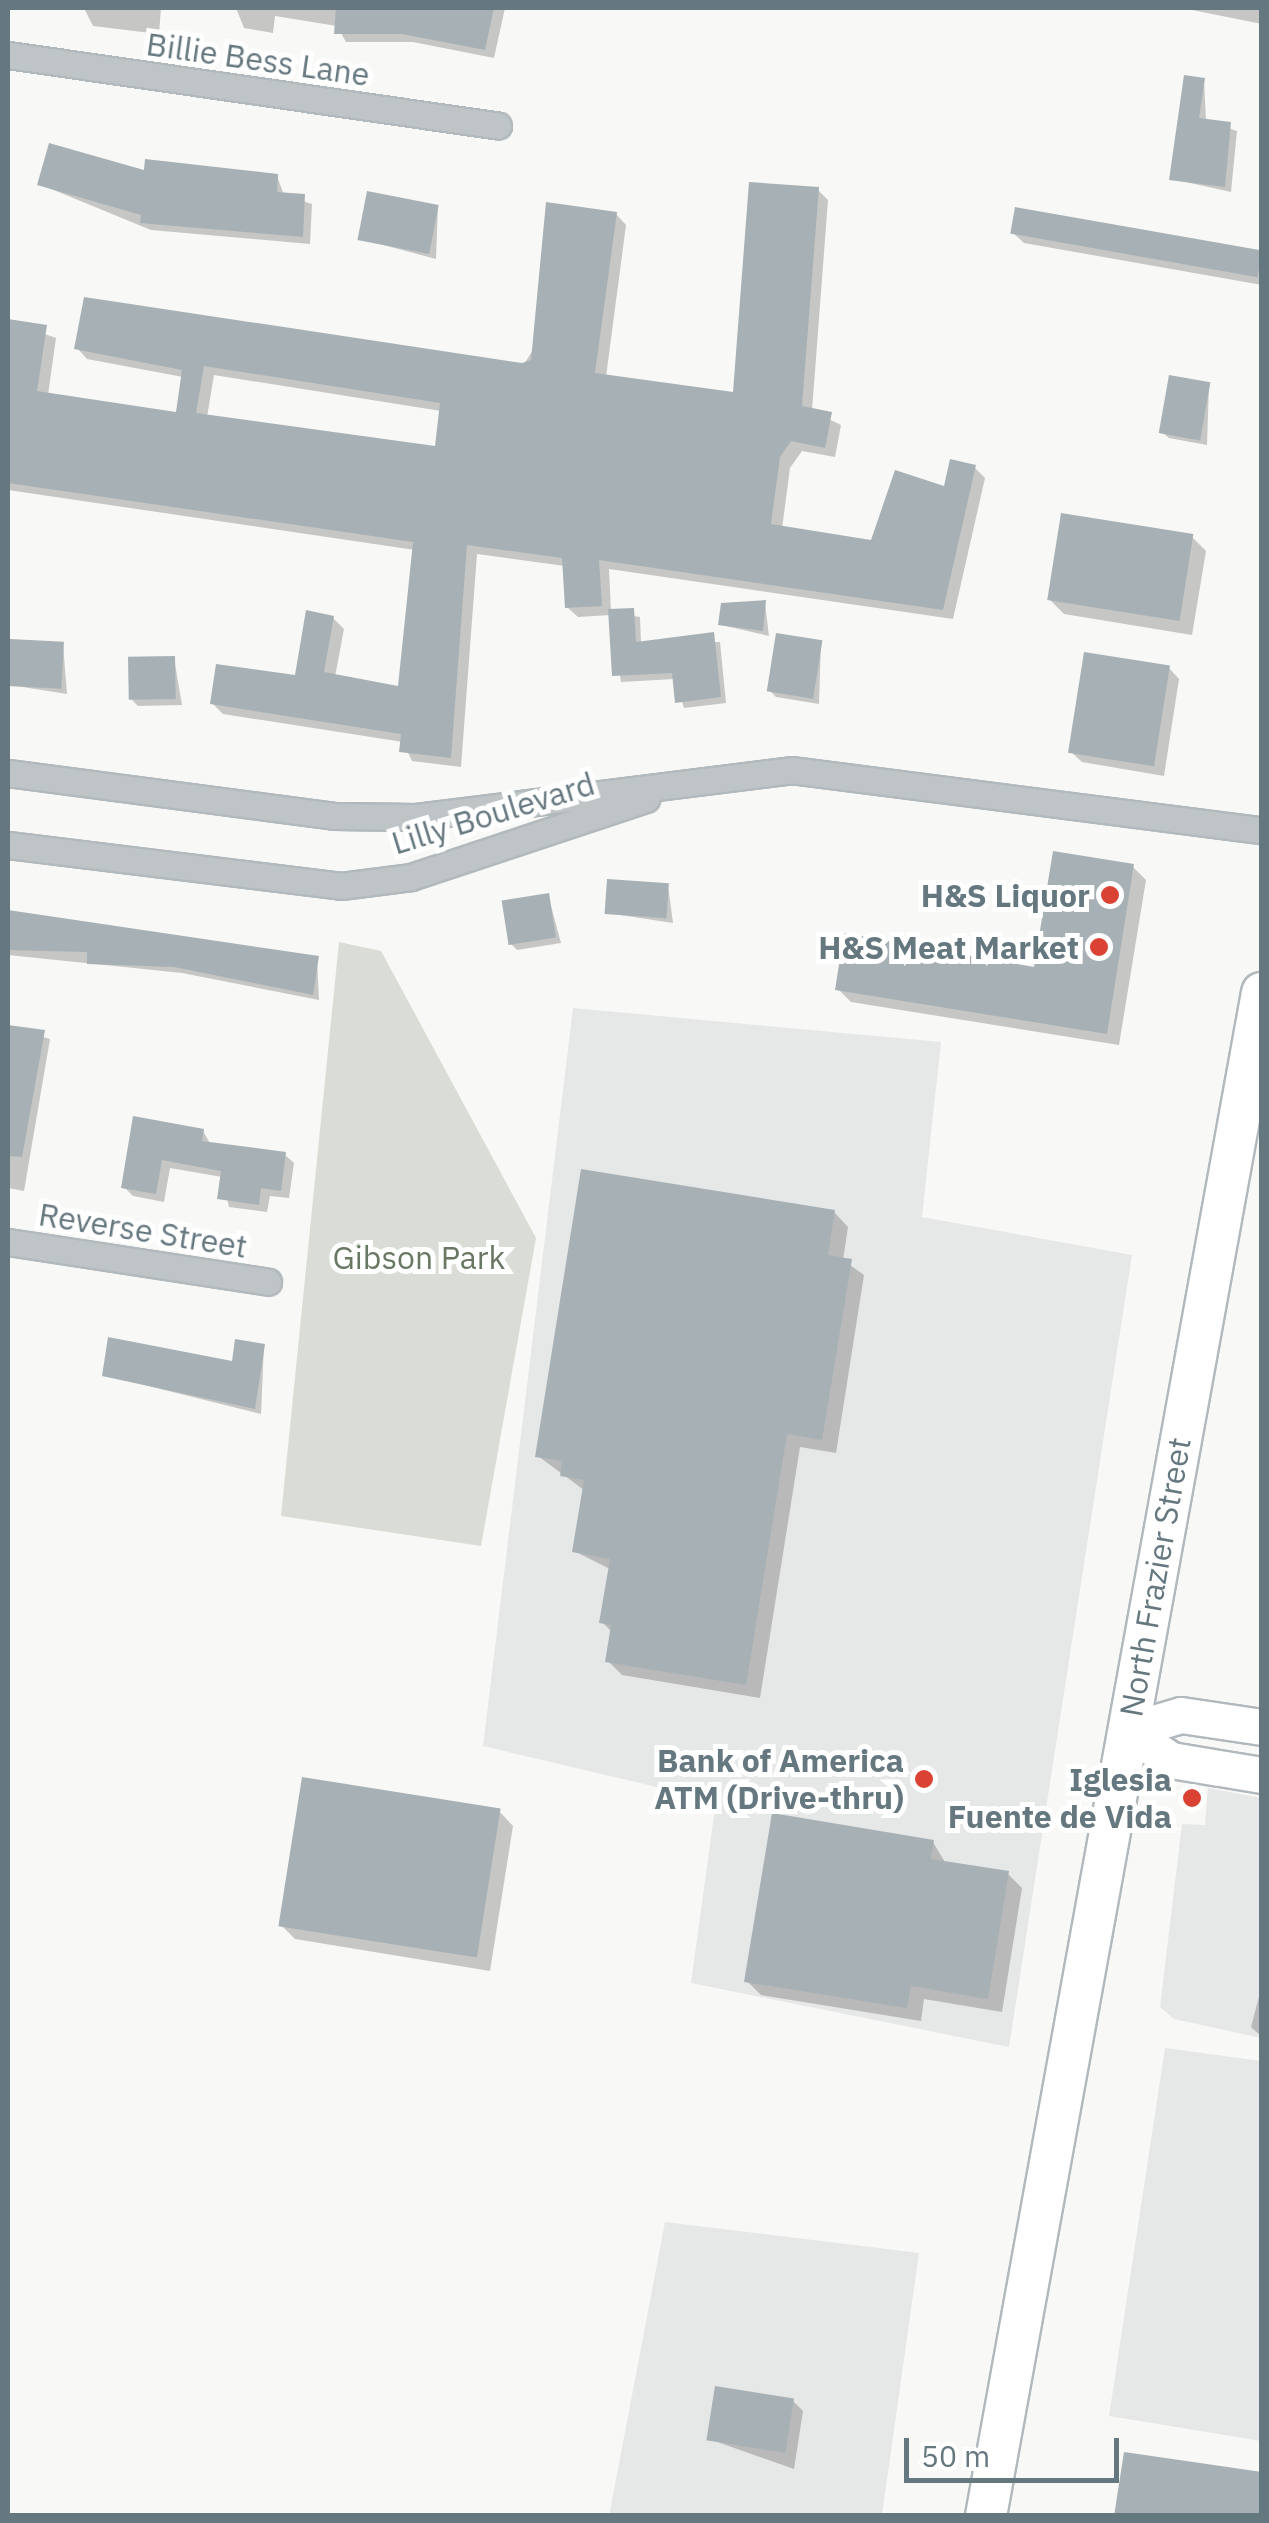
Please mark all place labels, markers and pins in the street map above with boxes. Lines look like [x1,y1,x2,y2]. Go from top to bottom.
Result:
place label: H&S Liquor [921,876,1090,914]
marker: H&S Liquor [1099,884,1121,906]
place label: H&S Meat Market [818,928,1079,966]
marker: H&S Meat Market [1088,936,1110,958]
place label: Bank of America ATM (Drive-thru) [654,1742,904,1817]
place label: Iglesia Fuente de Vida [948,1761,1172,1836]
marker: Bank of America ATM (Drive-thru) [913,1768,935,1790]
marker: Iglesia Fuente de Vida [1181,1787,1203,1809]

